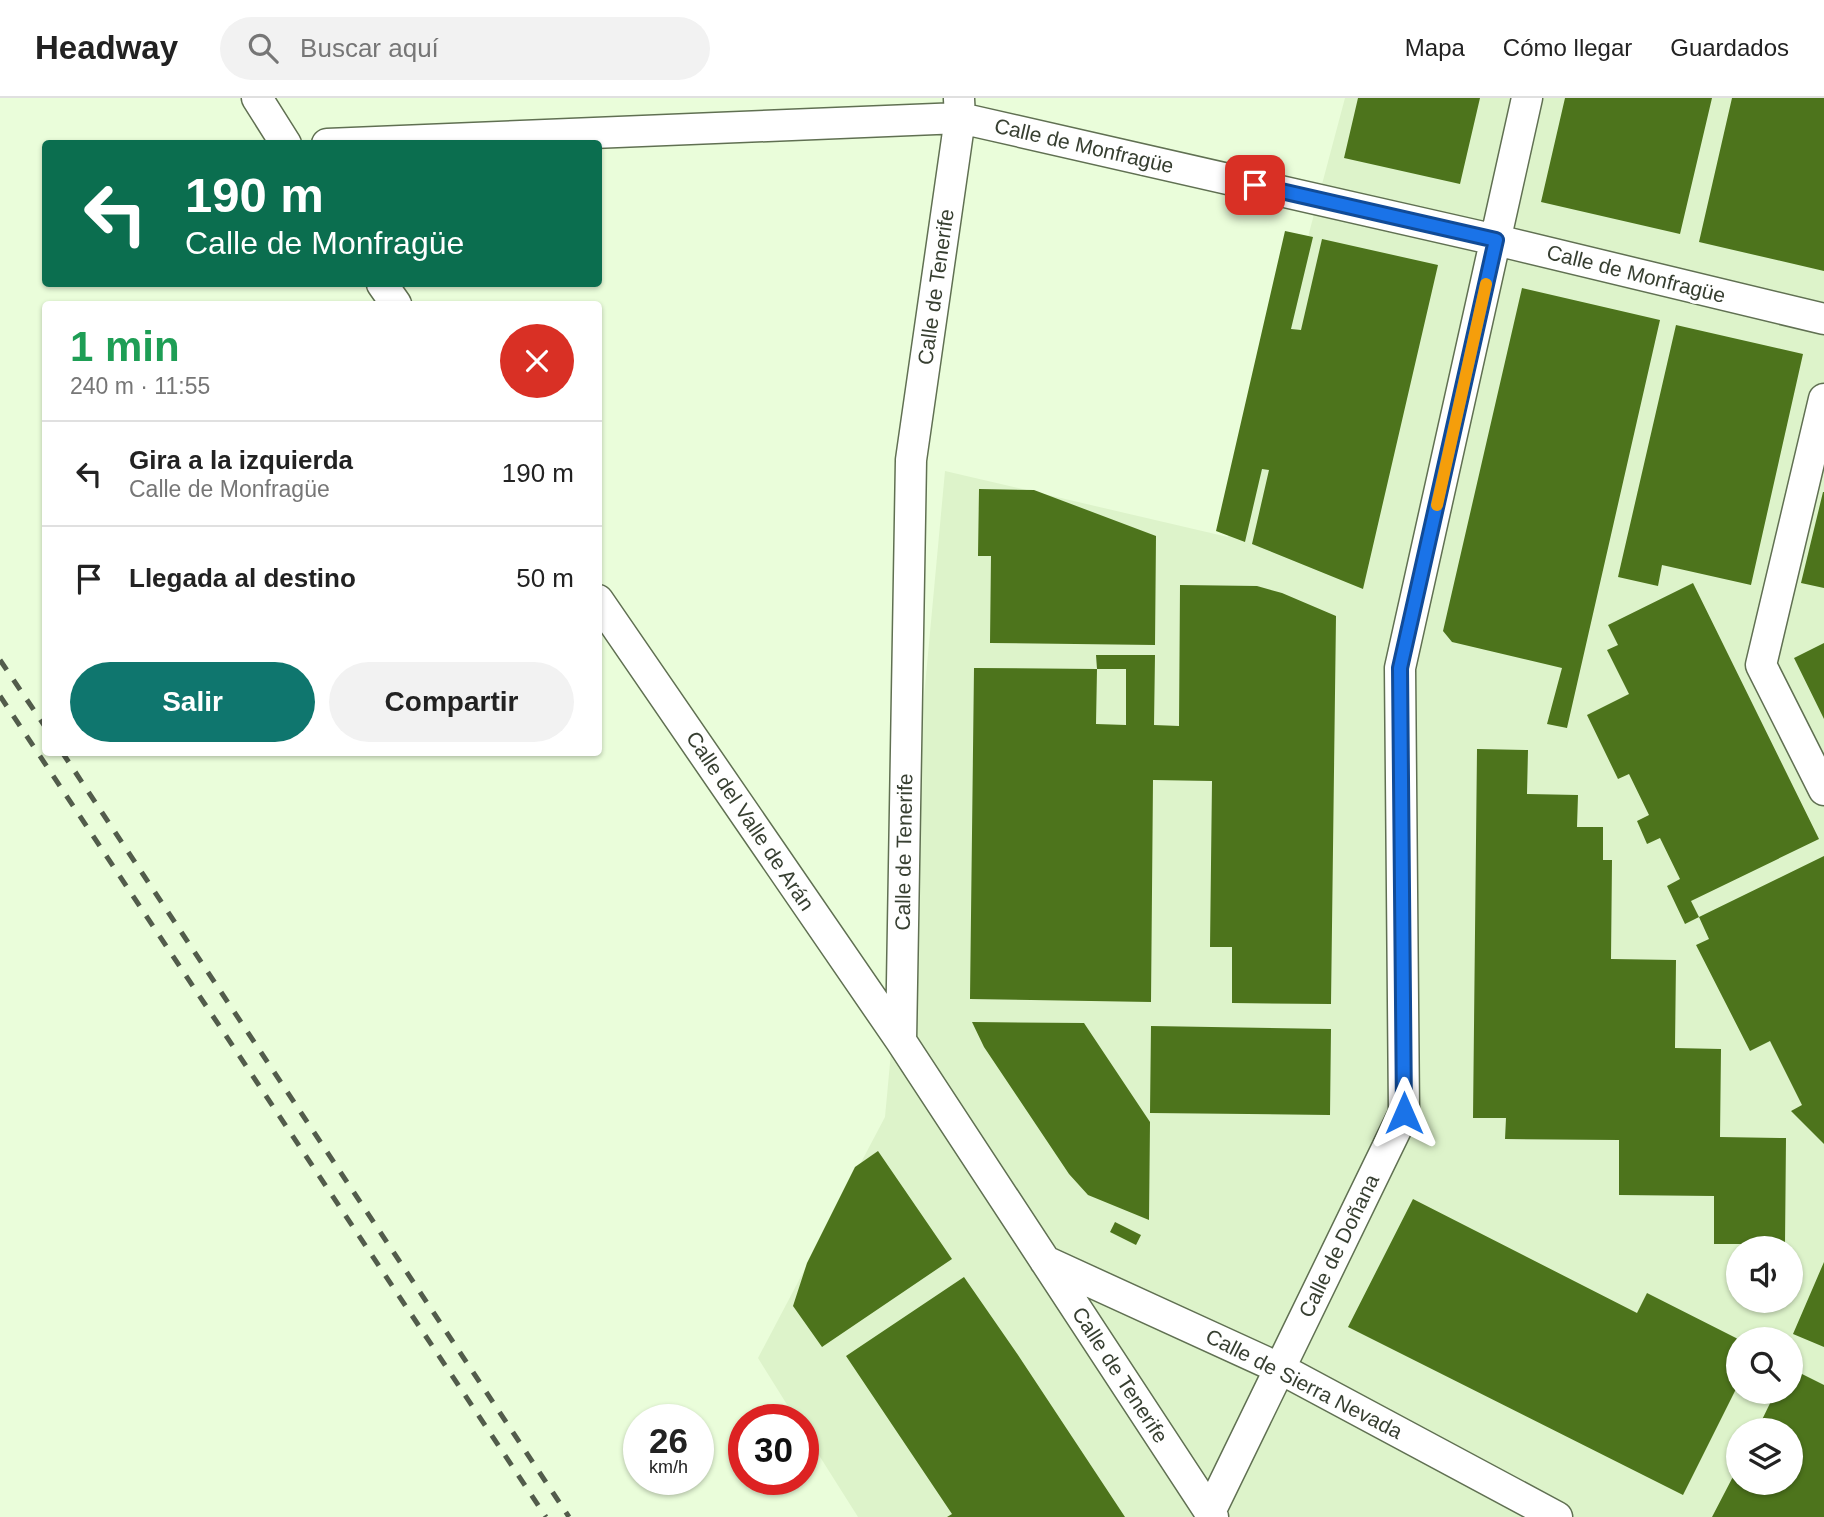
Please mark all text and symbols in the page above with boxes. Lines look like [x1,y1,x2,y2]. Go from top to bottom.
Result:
search box [220,17,710,80]
text: Headway [35,29,178,66]
icon: search [244,29,282,67]
text: Buscar aquí [300,33,439,63]
text: Mapa [1405,34,1465,61]
text: Cómo llegar [1503,34,1632,61]
text: Guardados [1670,34,1789,61]
street label: Calle de Monfragüe [992,114,1176,177]
pin [1225,155,1285,215]
icon: arrive [1236,166,1274,204]
icon: left [70,168,161,259]
text: 190 m [185,168,324,222]
street label: Calle de Tenerife [913,207,958,366]
text: Calle de Monfragüe [185,225,464,261]
street label: Calle de Monfragüe [1544,240,1728,307]
text: 1 min [70,323,180,370]
button: close [500,324,574,398]
text: 240 m · 11:55 [70,373,210,399]
text: Gira a la izquierda [129,445,353,475]
icon: left [70,455,108,493]
text: 190 m [502,458,574,488]
text: Calle de Monfragüe [129,476,330,502]
icon: arrive [70,560,108,598]
text: Llegada al destino [129,563,356,593]
text: 50 m [516,563,574,593]
button: Salir [70,662,315,742]
button: Compartir [329,662,574,742]
street label: Calle del Valle de Arán [682,727,819,915]
street label: Calle de Tenerife [891,773,916,931]
position arrow [1367,1076,1441,1150]
street label: Calle de Doñana [1294,1170,1383,1321]
map controls [1726,1236,1803,1495]
button: sound [1726,1236,1803,1313]
street label: Calle de Tenerife [1068,1303,1173,1447]
street label: Calle de Sierra Nevada [1202,1324,1406,1443]
button: search [1726,1327,1803,1404]
speed limit sign: 30 [728,1404,819,1495]
button: layers [1726,1418,1803,1495]
text: 26 [649,1421,688,1460]
text: km/h [649,1457,688,1477]

